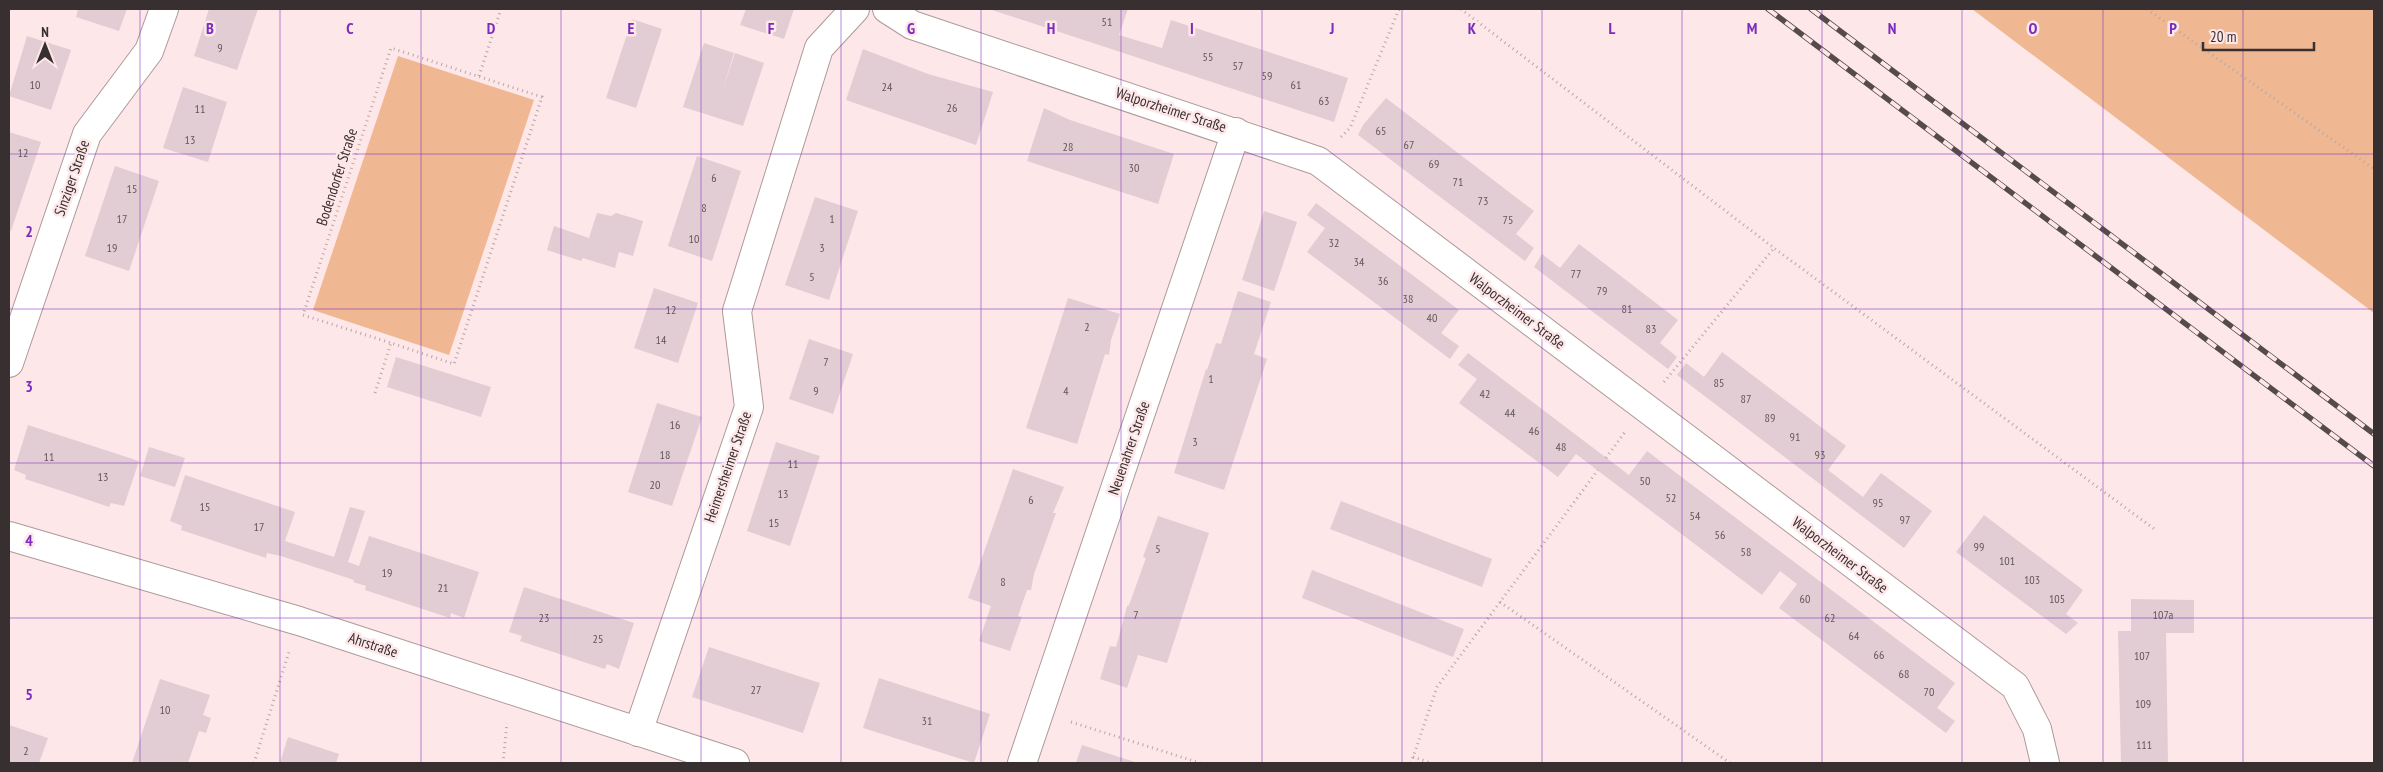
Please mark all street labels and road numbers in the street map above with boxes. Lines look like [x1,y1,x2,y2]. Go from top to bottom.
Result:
street label: Walporzheimer Straße [1114,83,1229,136]
street label: Bodendorfer Straße [312,126,361,228]
street label: Sinziger Straße [50,137,93,218]
street label: Walporzheimer Straße [1466,268,1569,353]
street label: Neuenahrer Straße [1104,398,1153,497]
street label: Heimersheimer Straße [700,409,755,525]
street label: Walporzheimer Straße [1789,512,1892,597]
street label: Ahrstraße [346,628,400,661]

